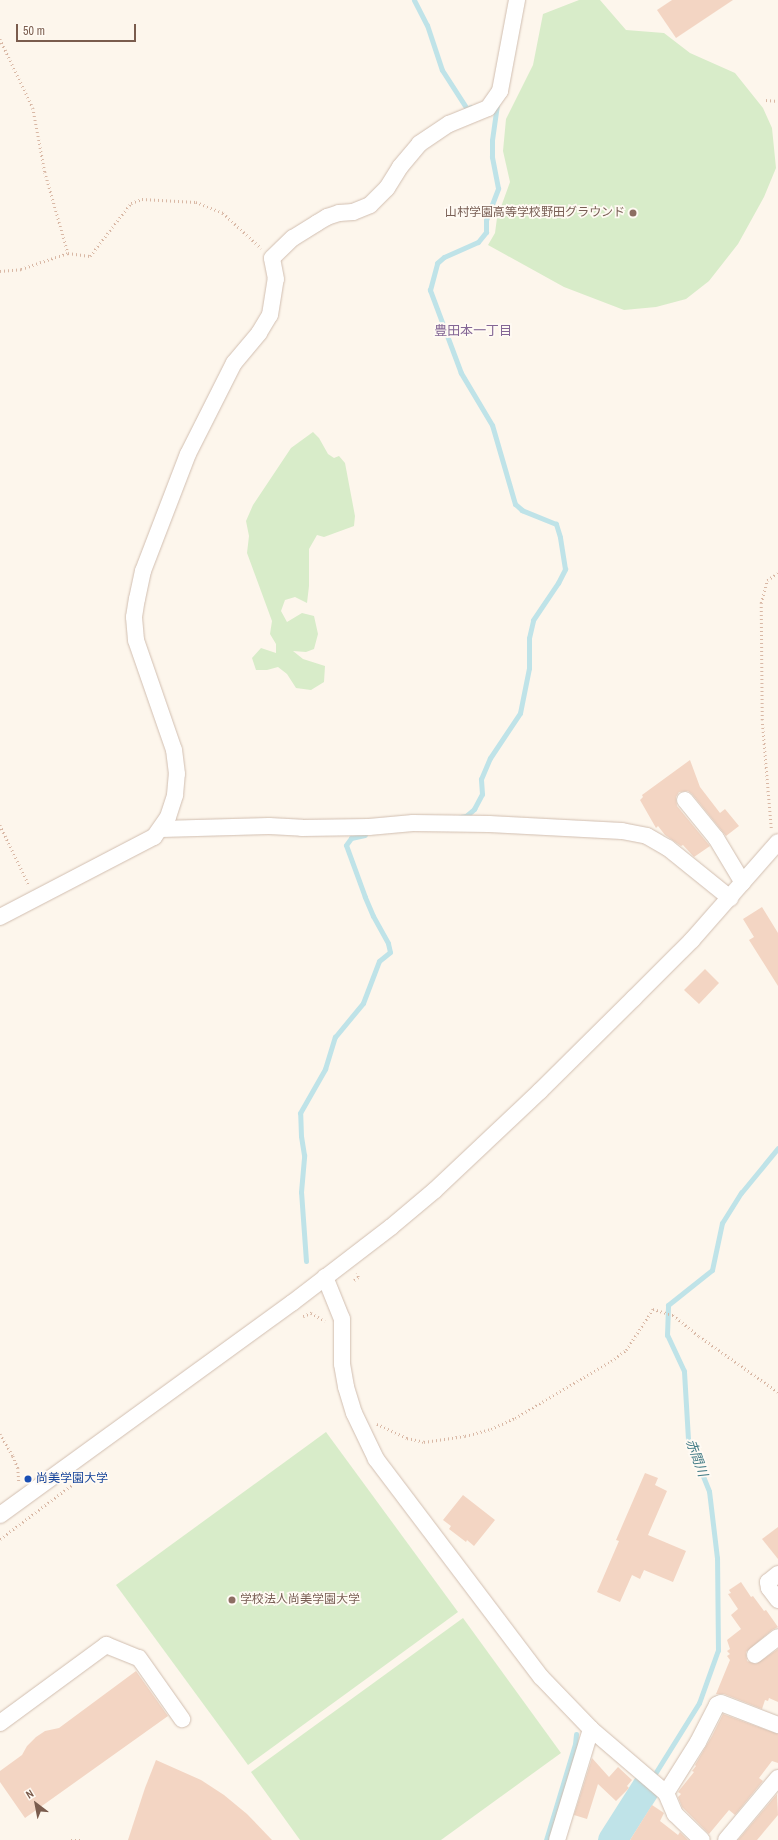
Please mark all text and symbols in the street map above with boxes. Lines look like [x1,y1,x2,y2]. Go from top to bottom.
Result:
scale bar [18,16,138,42]
text: 50 m [23,23,45,39]
place label: 山村学園高等学校野田グラウンド [445,206,625,220]
marker: 山村学園高等学校野田グラウンド [628,208,638,218]
district label: 豊田本一丁目 [434,323,512,339]
water label: 赤間川 [682,1437,710,1479]
place label: 尚美学園大学 [36,1472,108,1486]
marker: 尚美学園大学 [23,1474,33,1484]
place label: 学校法人尚美学園大学 [240,1593,360,1607]
marker: 学校法人尚美学園大学 [227,1595,237,1605]
north arrow [16,1784,56,1824]
text: N [23,1786,36,1801]

